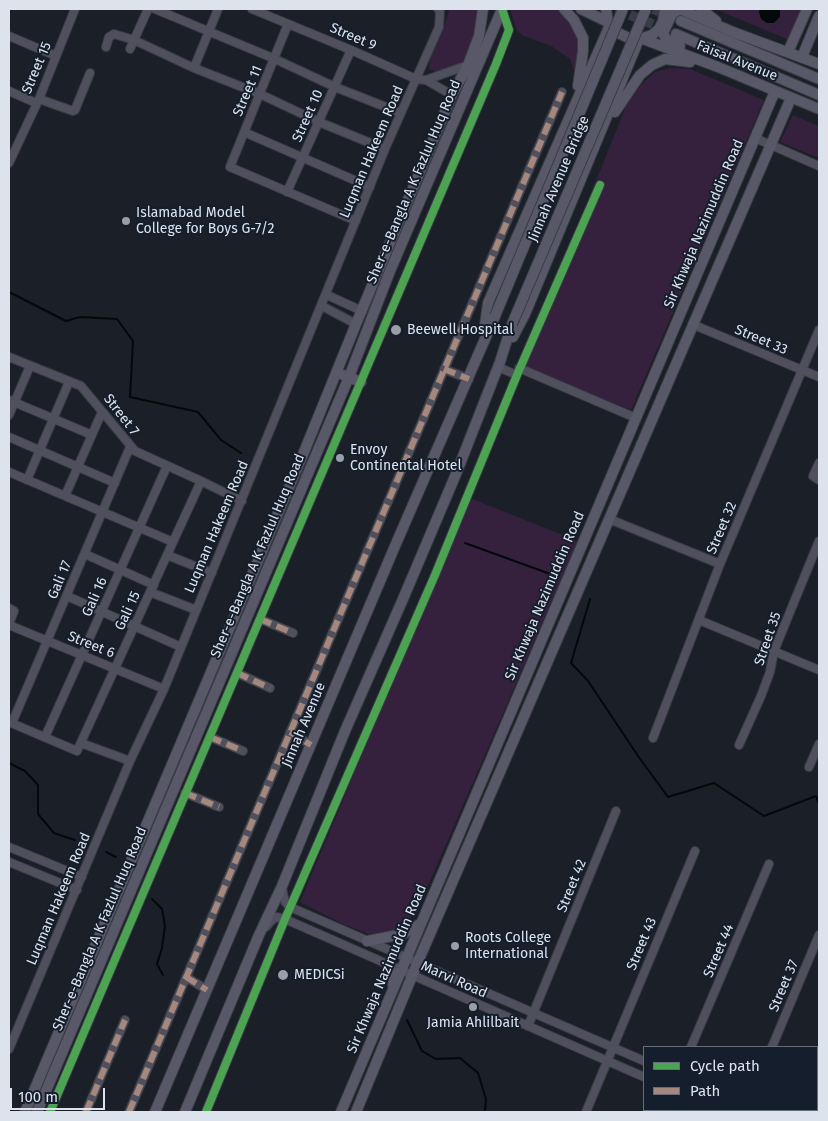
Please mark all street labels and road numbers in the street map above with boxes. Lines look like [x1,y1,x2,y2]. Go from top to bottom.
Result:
street label: Street 9 [327,20,379,54]
street label: Faisal Avenue [694,37,780,85]
street label: Street 15 [19,40,55,96]
street label: Street 11 [230,63,266,119]
street label: Sher-e-Bangla A K Fazlul Huq Road [363,78,465,286]
street label: Luqman Hakeem Road [336,83,408,221]
street label: Street 10 [289,87,327,145]
street label: Jinnah Avenue Bridge [525,113,593,245]
street label: Sir Khwaja Nazimuddin Road [661,137,747,311]
street label: Street 33 [732,321,790,359]
street label: Street 7 [100,391,142,439]
street label: Sher-e-Bangla A K Fazlul Huq Road [207,452,309,660]
street label: Luqman Hakeem Road [181,458,253,596]
street label: Street 32 [703,499,741,557]
street label: Sir Khwaja Nazimuddin Road [502,509,588,683]
street label: Gali 17 [44,558,76,602]
street label: Gali 16 [79,575,111,619]
street label: Gali 15 [112,589,144,633]
street label: Street 35 [751,610,785,668]
street label: Street 6 [65,628,117,662]
street label: Jinnah Avenue [279,680,329,770]
street label: Sher-e-Bangla A K Fazlul Huq Road [49,825,151,1033]
street label: Luqman Hakeem Road [23,830,95,968]
street label: Street 42 [554,857,590,915]
street label: Sir Khwaja Nazimuddin Road [344,882,430,1056]
street label: Street 43 [623,915,661,973]
street label: Street 44 [700,922,738,980]
street label: Street 37 [766,957,802,1015]
street label: Marvi Road [418,958,490,1002]

